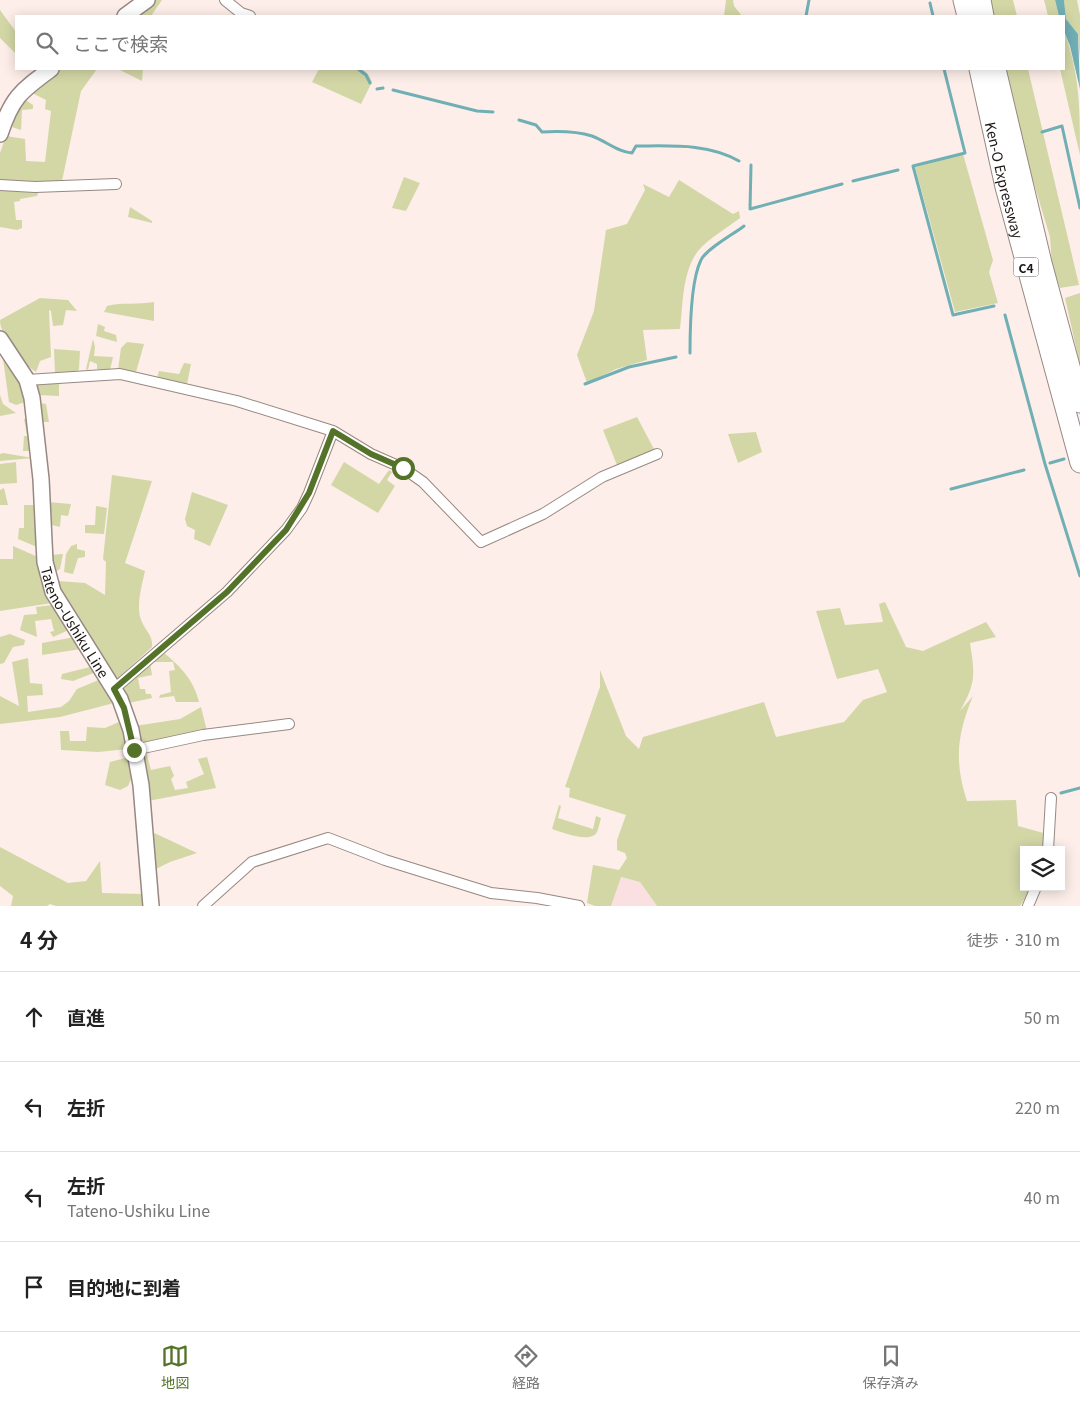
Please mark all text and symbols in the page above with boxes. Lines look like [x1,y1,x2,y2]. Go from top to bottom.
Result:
search box [15,15,1065,70]
icon: search [33,29,61,57]
text: ここで検索 [73,29,168,56]
street label: Ken-O Expressway [981,120,1029,241]
road number: C4 [1014,258,1038,276]
route start [392,457,415,480]
street label: Tateno-Ushiku Line [37,564,114,682]
route end [123,739,146,762]
map controls [1020,846,1065,891]
button: layers [1020,846,1065,891]
text: 4 分 [20,924,58,954]
text: 徒歩 · 310 m [967,927,1060,951]
icon: ahead [20,1003,48,1031]
text: 直進 [67,1003,105,1030]
text: 50 m [1024,1005,1060,1029]
icon: left [20,1093,48,1121]
text: 左折 [67,1093,105,1120]
text: 220 m [1015,1095,1060,1119]
text: 左折 [67,1171,105,1198]
icon: left [20,1183,48,1211]
text: 40 m [1024,1185,1060,1209]
text: Tateno-Ushiku Line [67,1198,210,1222]
icon: arrive [20,1273,48,1301]
text: 目的地に到着 [67,1273,181,1300]
tab: 地図 [161,1342,189,1392]
tab: 経路 [512,1342,540,1392]
tab: 保存済み [863,1342,919,1392]

